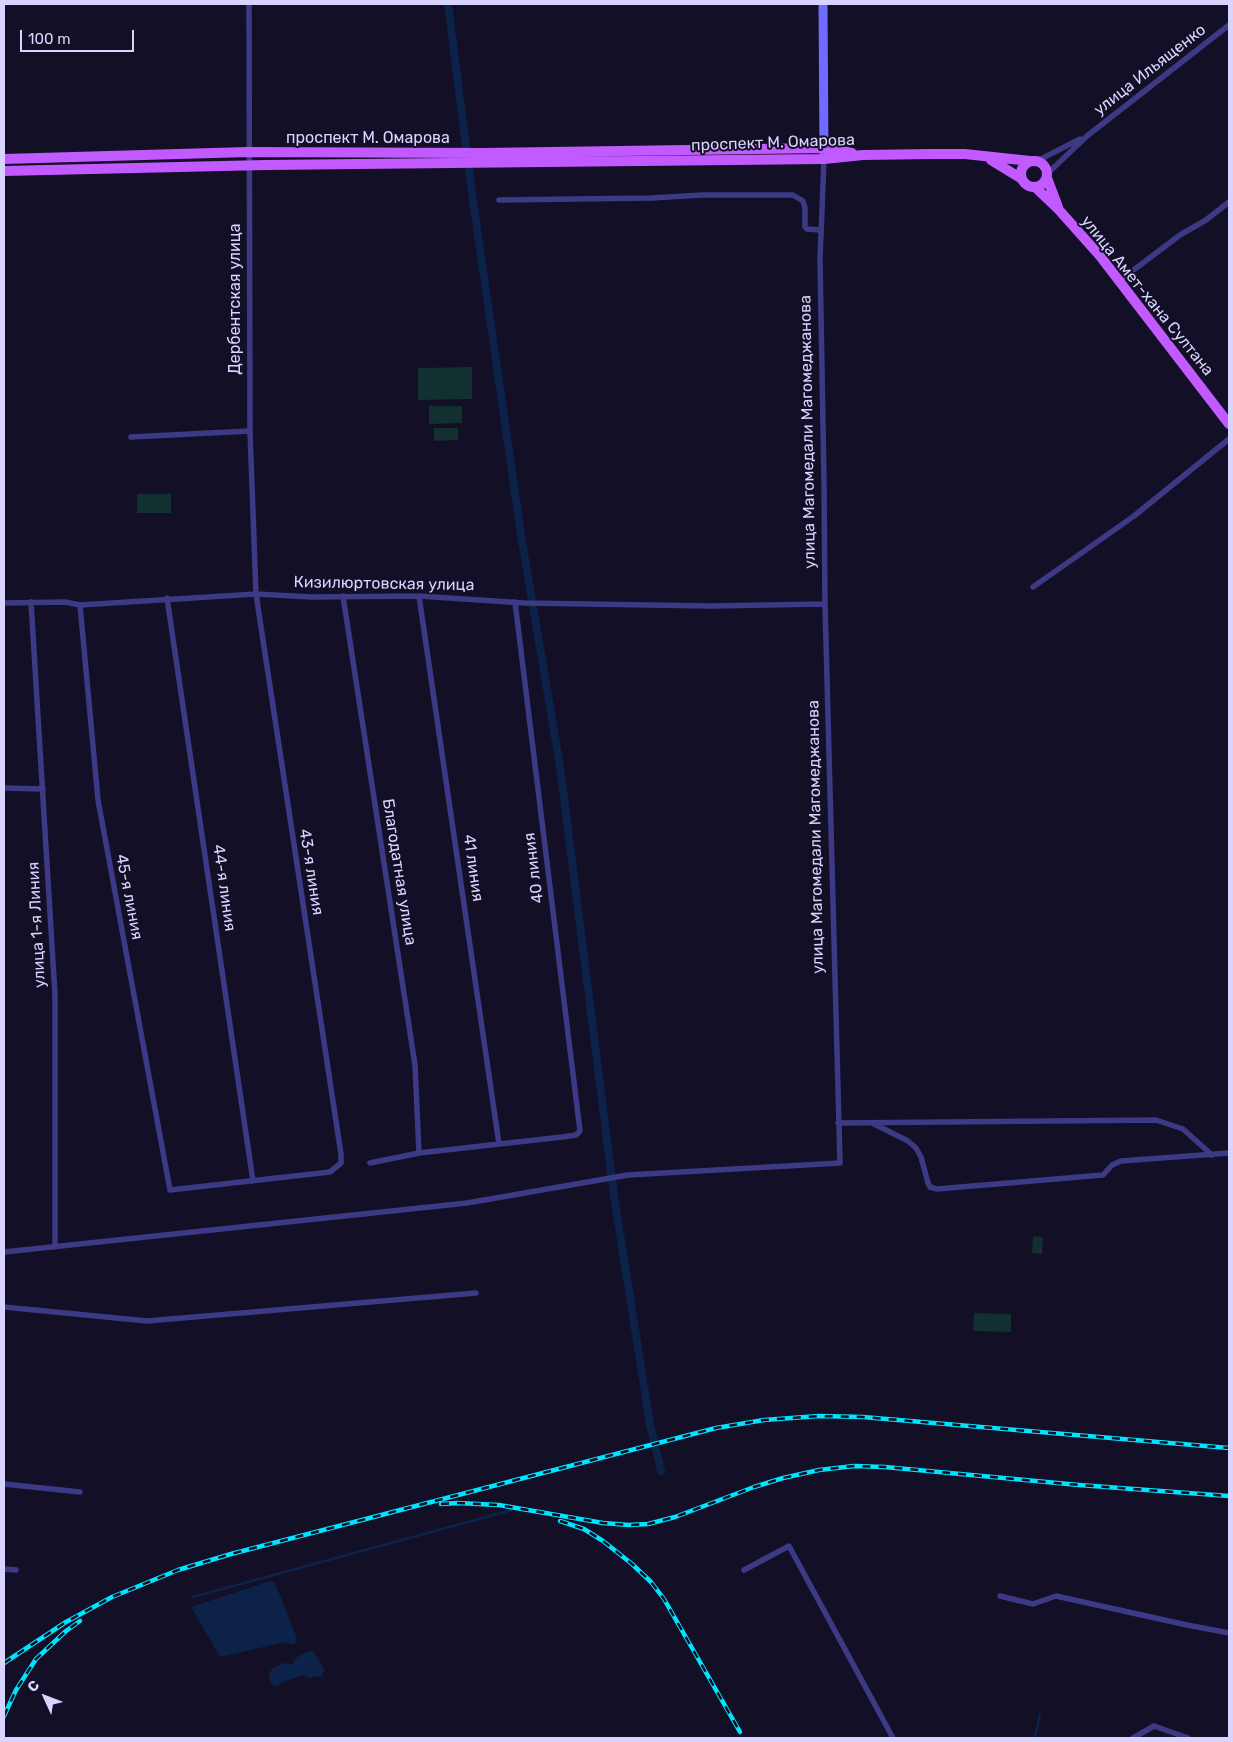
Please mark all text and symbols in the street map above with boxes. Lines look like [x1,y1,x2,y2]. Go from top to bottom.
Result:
scale bar [22,20,136,52]
street label: улица Ильященко [1090,20,1210,120]
text: 100 m [28,30,70,48]
street label: проспект М. Омарова [286,128,450,148]
street label: проспект М. Омарова [691,131,855,155]
street label: улица Амет-хана Султана [1077,212,1217,380]
street label: Дербентская улица [225,224,245,374]
street label: улица Магомедали Магомеджановa [796,295,820,569]
street label: Кизилюртовская улица [293,573,475,595]
street label: улица Магомедали Магомеджановa [804,700,828,974]
street label: Благодатная улица [378,797,420,947]
street label: 43-я линия [295,827,327,917]
street label: 40 линия [520,831,548,905]
street label: 41 линия [459,833,487,903]
street label: 44-я линия [208,843,240,933]
street label: 45-я линия [111,852,147,942]
street label: улица 1-я Линия [24,861,50,989]
north arrow [20,1672,70,1722]
text: С [24,1677,43,1696]

